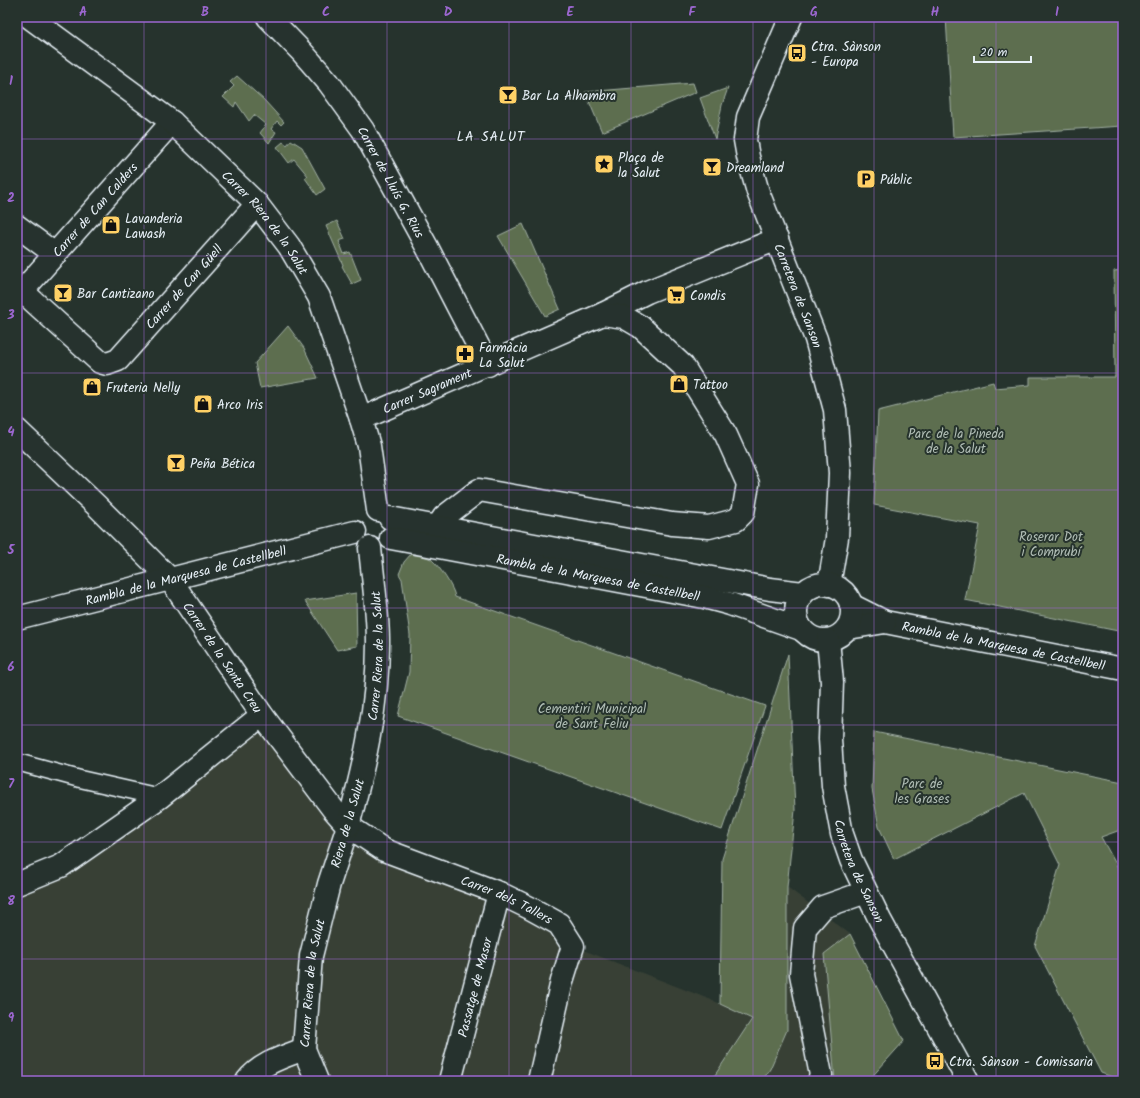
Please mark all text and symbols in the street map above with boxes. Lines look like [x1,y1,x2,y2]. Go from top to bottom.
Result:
text: A [79,2,87,23]
text: B [201,2,209,23]
text: C [322,2,330,23]
text: D [444,2,453,23]
text: E [566,2,574,23]
text: F [688,2,696,23]
text: G [810,2,818,23]
text: H [931,2,940,23]
text: I [1055,2,1059,23]
place label: Ctra. Sànson - Europa [811,37,881,73]
scale bar [974,38,1031,64]
bus stop icon: Ctra. Sànson - Europa [786,42,808,64]
text: 20 m [980,43,1008,62]
text: 1 [9,71,13,92]
bar icon: Bar La Alhambra [497,84,519,106]
place label: Bar La Alhambra [522,86,616,107]
street label: Carrer de Lluís G. Rius [351,123,429,243]
district label: LA SALUT [456,126,526,148]
place label: Plaça de la Salut [618,148,664,184]
place icon: Plaça de la Salut [593,153,615,175]
bar icon: Dreamland [701,156,723,178]
street label: Carrer de Can Calders [48,158,144,263]
place label: Dreamland [726,158,784,179]
street label: Carrer Riera de la Salut [216,166,313,280]
parking icon: Públic [855,168,877,190]
place label: Públic [880,170,912,191]
text: 2 [7,188,15,209]
place label: Lavanderia Lawash [125,209,183,245]
shop icon: Lavanderia Lawash [100,214,122,236]
street label: Carrer de Can Güell [141,240,228,335]
street label: Carretera de Sanson [767,241,827,351]
bar icon: Bar Cantizano [52,282,74,304]
place label: Bar Cantizano [77,284,155,305]
supermarket icon: Condis [665,284,687,306]
place label: Condis [690,286,726,307]
text: 3 [6,305,15,326]
place label: Farmàcia La Salut [479,338,528,374]
pharmacy icon: Farmàcia La Salut [454,343,476,365]
street label: Carrer Sagrament [380,363,477,420]
shop icon: Tattoo [668,373,690,395]
place label: Tattoo [693,375,728,396]
shop icon: Fruteria Nelly [81,376,103,398]
place label: Fruteria Nelly [106,378,181,399]
shop icon: Arco Iris [192,393,214,415]
place label: Arco Iris [217,395,264,416]
text: 4 [7,422,15,443]
park label: Parc de la Pineda de la Salut [908,424,1004,460]
bar icon: Peña Bética [165,452,187,474]
place label: Peña Bética [190,454,255,475]
park label: Roserar Dot i Comprubí [1019,527,1084,563]
text: 5 [7,540,16,561]
street label: Rambla de la Marquesa de Castellbell [83,541,289,612]
street label: Rambla de la Marquesa de Castellbell [495,549,702,608]
street label: Carrer Riera de la Salut [363,589,390,722]
street label: Carrer de la Santa Creu [176,598,267,719]
street label: Rambla de la Marquesa de Castellbell [900,617,1107,677]
text: 6 [7,657,15,678]
park label: Cementiri Municipal de Sant Feliu [538,699,646,735]
text: 7 [8,774,15,795]
park label: Parc de les Grases [894,774,950,810]
street label: Riera de la Salut [326,776,371,870]
street label: Carretera de Sanson [828,818,889,927]
street label: Carrer dels Tallers [457,871,557,931]
text: 8 [7,891,15,912]
street label: Carrer Riera de la Salut [295,916,332,1048]
street label: Passatge de Masor [453,935,499,1040]
text: 9 [8,1008,15,1029]
bus stop icon: Ctra. Sànson - Comissaria [924,1050,946,1072]
place label: Ctra. Sànson - Comissaria [949,1052,1093,1073]

